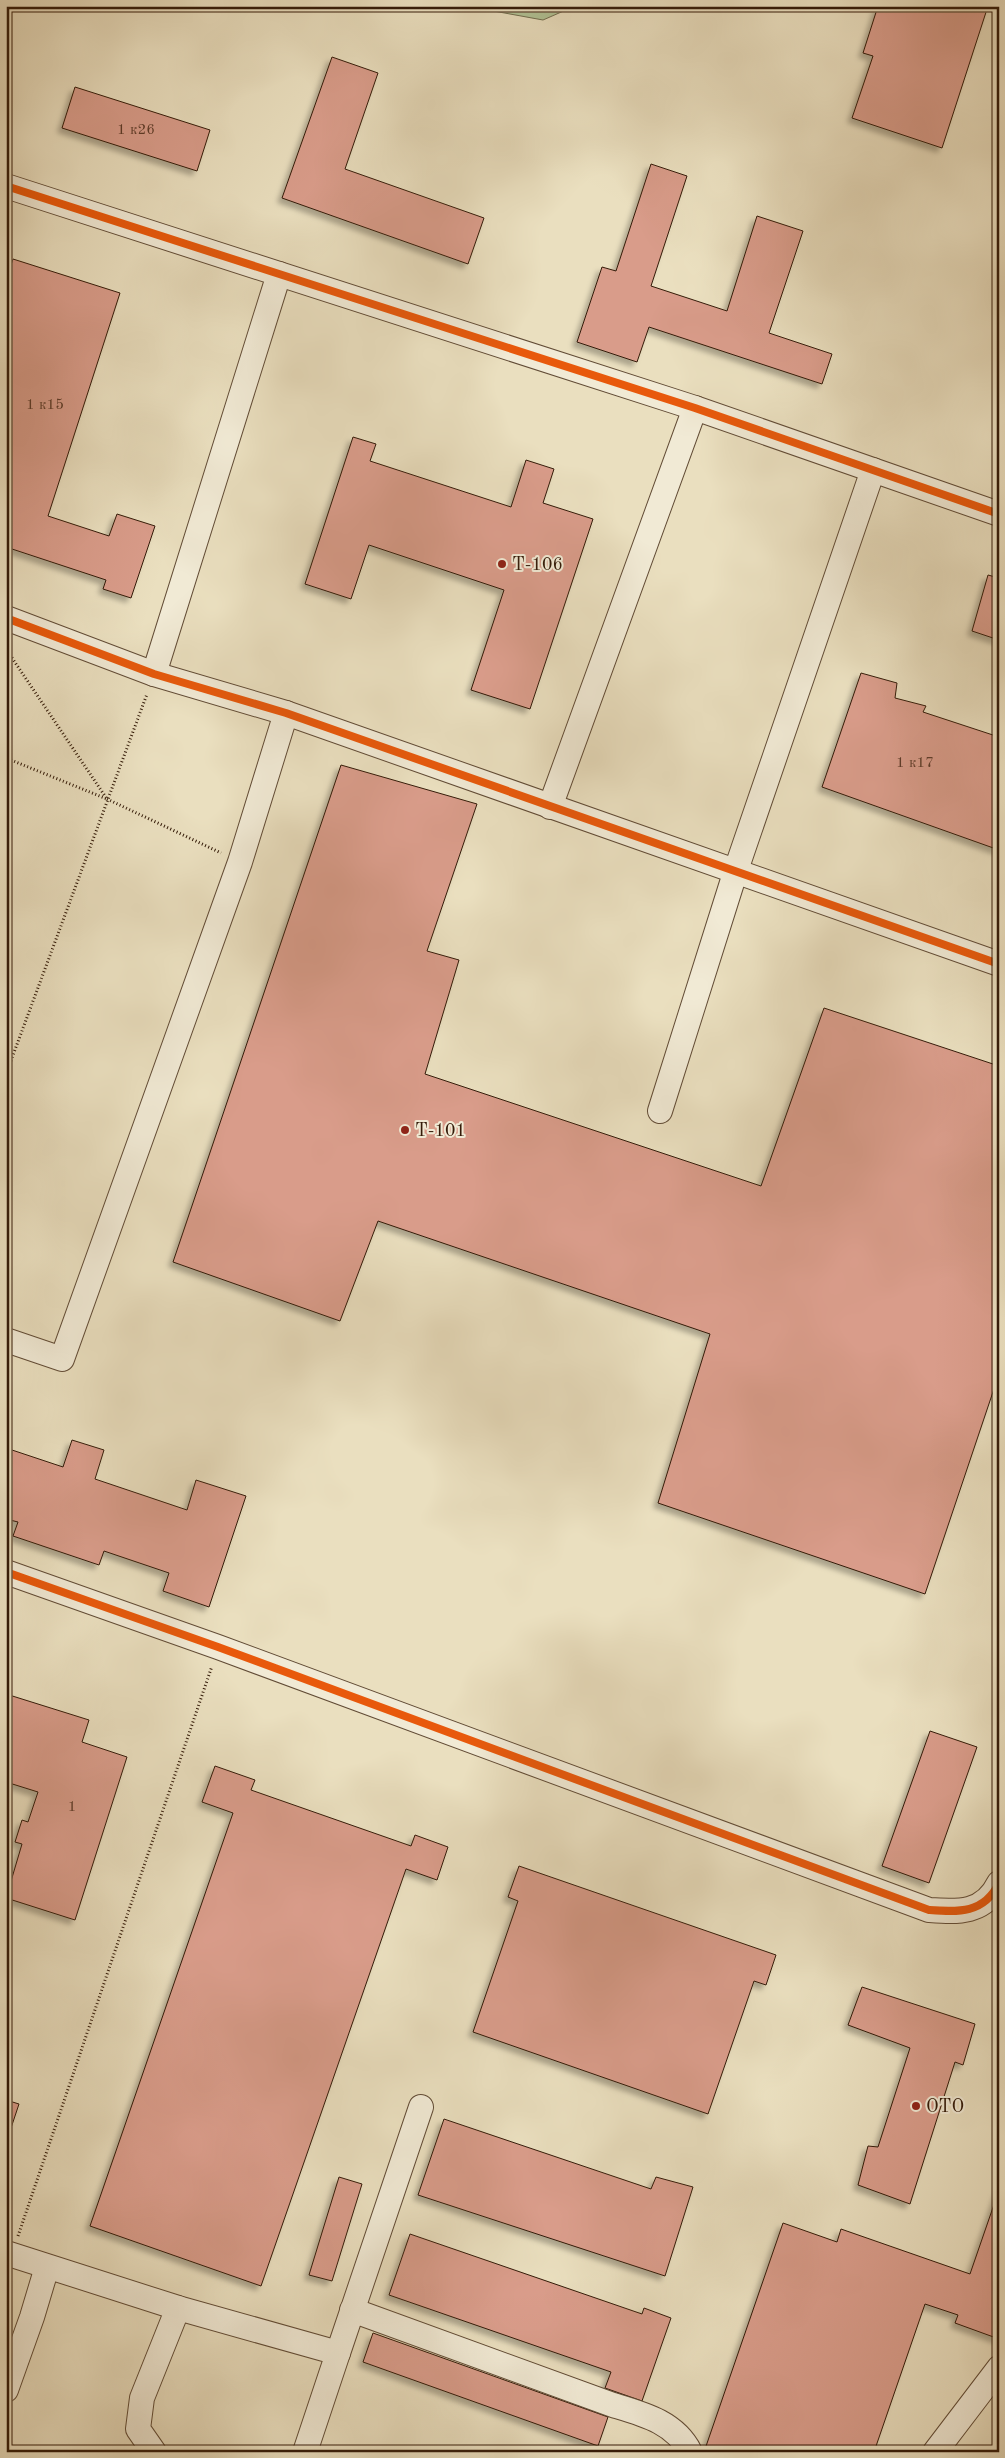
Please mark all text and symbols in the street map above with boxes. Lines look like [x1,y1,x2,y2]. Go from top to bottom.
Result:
house number: 1 к26 [117,123,155,138]
house number: 1 к15 [26,398,64,413]
place label: Т-106 [512,556,563,574]
marker: Т-106 [496,558,508,570]
house number: 1 к17 [896,756,934,771]
place label: Т-101 [415,1122,466,1140]
marker: Т-101 [399,1124,411,1136]
house number: 1 [68,1800,76,1815]
place label: ОТО [926,2098,964,2116]
marker: ОТО [910,2100,922,2112]

